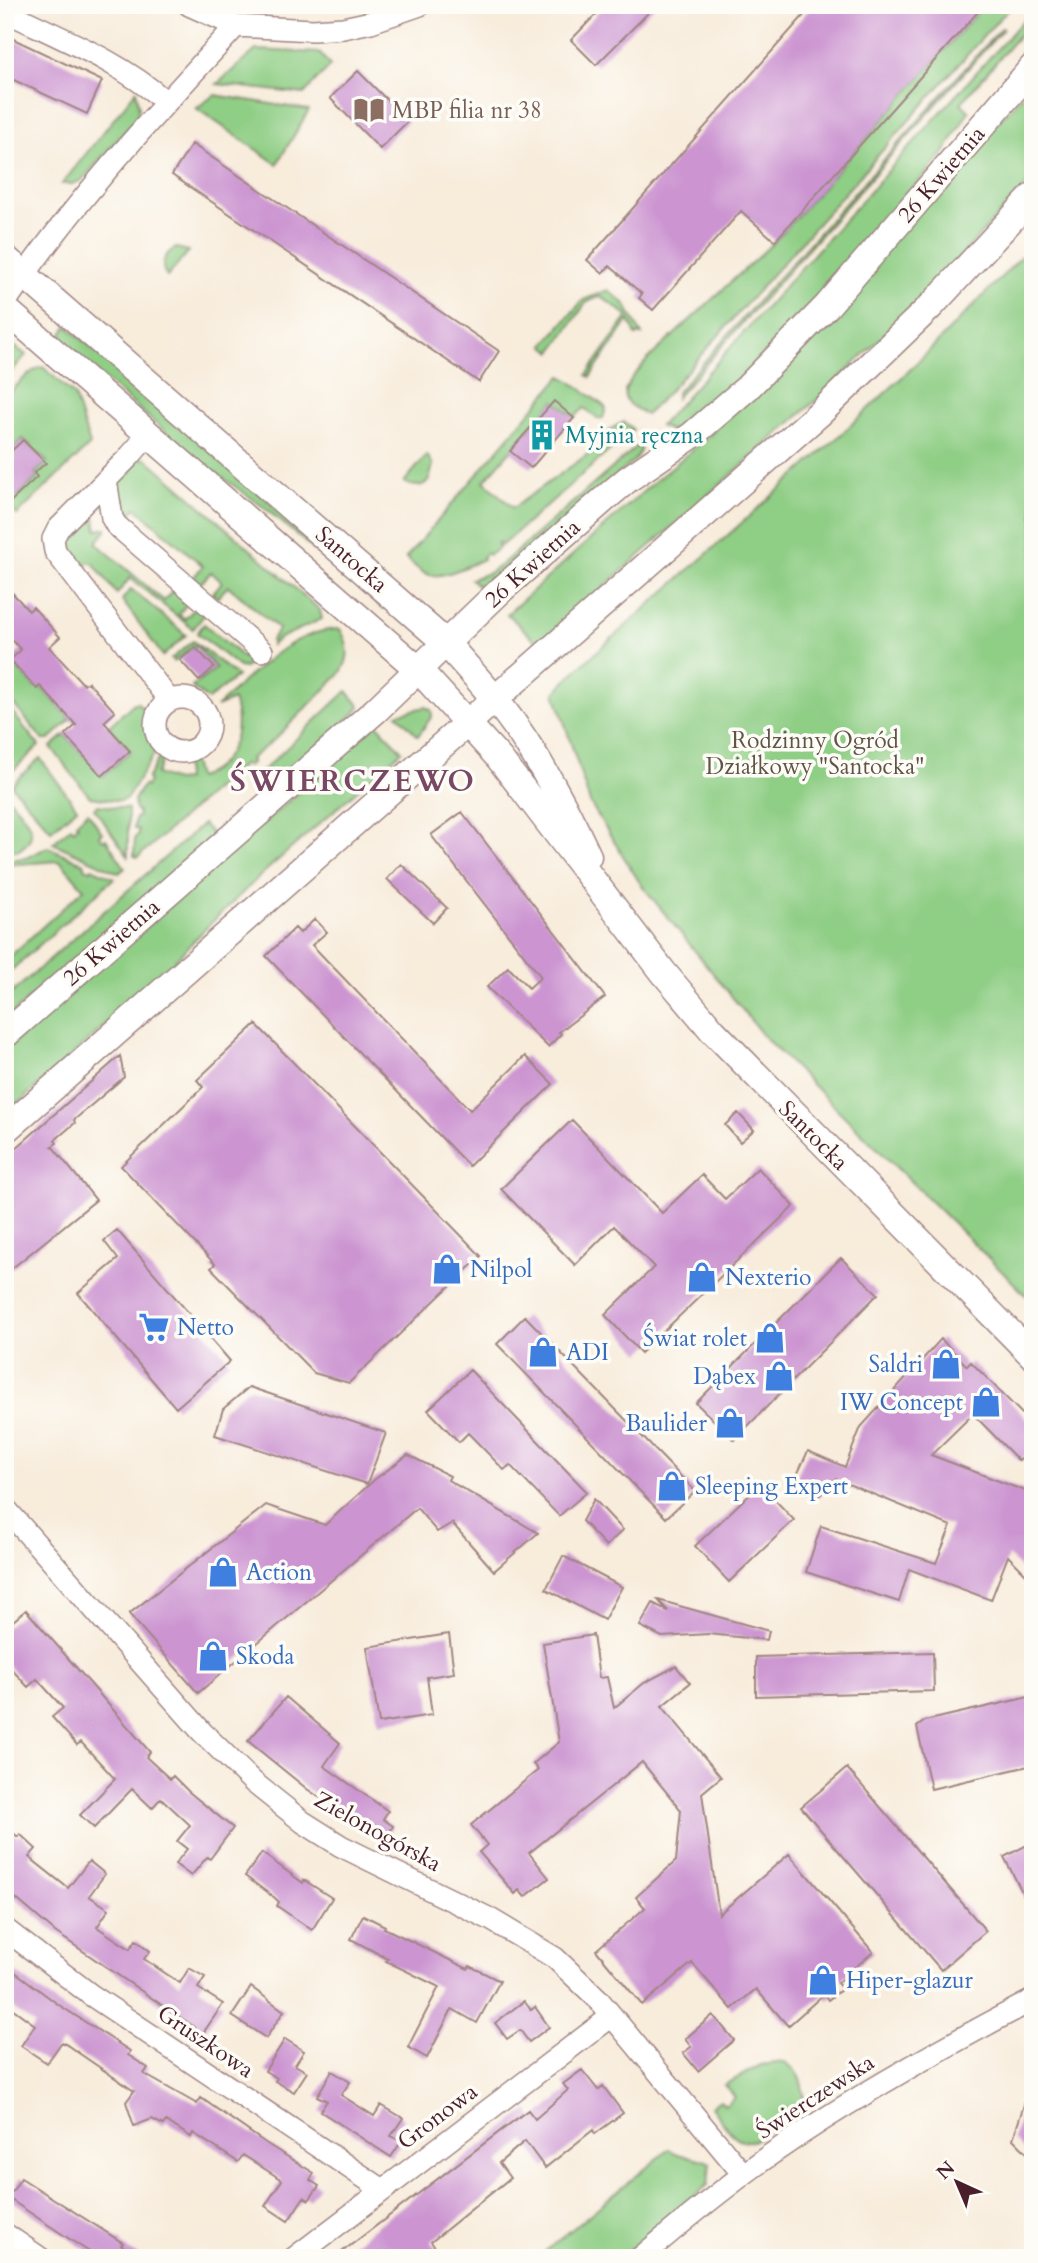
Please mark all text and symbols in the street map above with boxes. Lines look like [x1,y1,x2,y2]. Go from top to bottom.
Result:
library icon: MBP filia nr 38 [352,93,386,127]
place label: MBP filia nr 38 [392,95,542,126]
street label: 26 Kwietnia [891,119,992,229]
building icon: Myjnia ręczna [525,418,559,452]
place label: Myjnia ręczna [565,420,704,451]
street label: 26 Kwietnia [478,512,587,615]
street label: Santocka [309,519,395,600]
park label: Rodzinny Ogród Działkowy "Santocka" [706,725,924,782]
district label: ŚWIERCZEWO [230,761,476,802]
street label: 26 Kwietnia [56,892,166,993]
street label: Santocka [772,1094,855,1177]
shop icon: Nilpol [430,1252,464,1286]
place label: Nilpol [470,1254,533,1285]
shop icon: Nexterio [685,1260,719,1294]
place label: Nexterio [725,1262,812,1293]
supermarket icon: Netto [137,1310,171,1344]
place label: Netto [177,1312,234,1343]
shop icon: Świat rolet [753,1321,787,1355]
place label: Świat rolet [643,1322,747,1354]
shop icon: ADI [526,1335,560,1369]
place label: ADI [566,1337,609,1368]
shop icon: Saldri [929,1347,963,1381]
place label: Saldri [869,1349,923,1380]
shop icon: Dąbex [762,1359,796,1393]
place label: Dąbex [693,1361,757,1392]
shop icon: IW Concept [969,1385,1003,1419]
place label: IW Concept [840,1387,963,1418]
shop icon: Baulider [713,1406,747,1440]
place label: Baulider [625,1408,708,1439]
shop icon: Sleeping Expert [655,1469,689,1503]
place label: Sleeping Expert [695,1471,848,1502]
shop icon: Action [206,1555,240,1589]
place label: Action [246,1557,312,1588]
shop icon: Skoda [196,1639,230,1673]
place label: Skoda [236,1641,295,1672]
street label: Zielonogórska [309,1784,447,1879]
shop icon: Hiper-glazur [806,1963,840,1997]
place label: Hiper-glazur [846,1965,974,1996]
street label: Gruszkowa [151,1998,260,2085]
street label: Świerczewska [750,2046,880,2146]
street label: Gronowa [391,2076,484,2157]
north arrow [922,2148,992,2218]
text: N [931,2155,961,2186]

